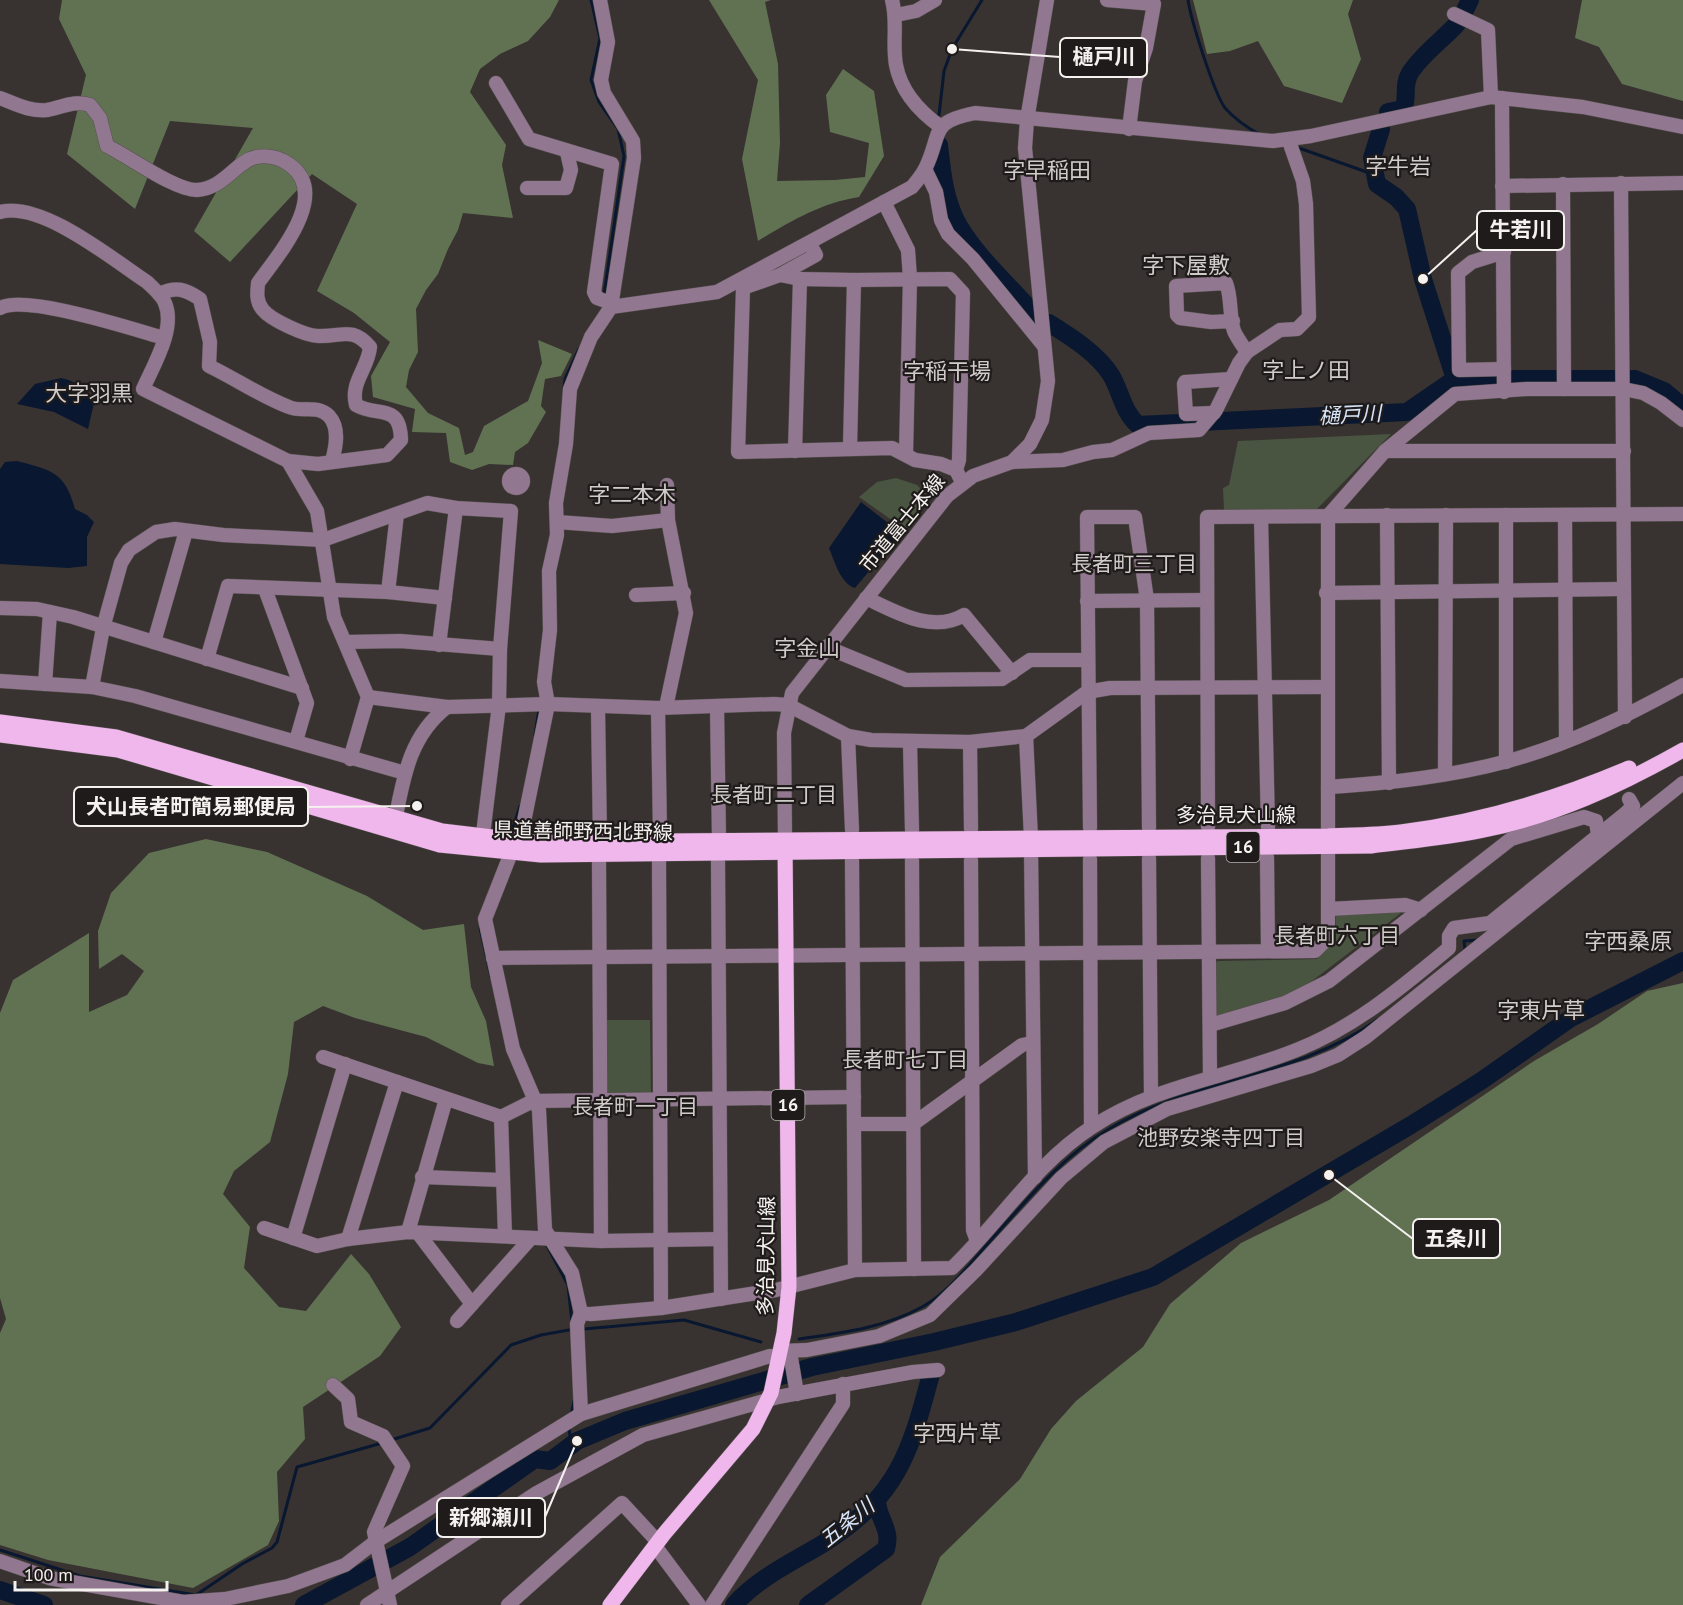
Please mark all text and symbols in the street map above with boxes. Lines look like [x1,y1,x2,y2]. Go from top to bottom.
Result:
callout: 樋戸川 [1060,38,1147,77]
text: 樋戸川 [1073,43,1136,70]
district label: 字牛岩 [1365,152,1431,180]
district label: 字早稲田 [1003,156,1091,184]
callout: 牛若川 [1477,211,1564,250]
text: 牛若川 [1490,216,1553,243]
district label: 字下屋敷 [1142,251,1230,279]
district label: 字上ノ田 [1262,356,1350,384]
district label: 字稲干場 [903,357,991,385]
district label: 大字羽黒 [45,379,133,407]
water label: 樋戸川 [1318,399,1384,430]
street label: 市道富士本線 [853,469,951,577]
district label: 字二本木 [588,480,676,508]
district label: 長者町三丁目 [1071,550,1197,577]
district label: 字金山 [774,634,840,662]
district label: 長者町二丁目 [711,781,837,808]
callout: 犬山長者町簡易郵便局 [74,787,308,826]
text: 犬山長者町簡易郵便局 [86,793,296,820]
street label: 多治見犬山線 [1176,802,1296,828]
street label: 県道善師野西北野線 [493,816,673,846]
road number: 16 [1226,832,1260,862]
district label: 長者町六丁目 [1274,922,1400,949]
district label: 字西桑原 [1584,927,1672,955]
district label: 字東片草 [1497,996,1585,1024]
district label: 長者町七丁目 [842,1046,968,1073]
road number: 16 [772,1090,804,1120]
district label: 長者町一丁目 [572,1093,698,1120]
district label: 池野安楽寺四丁目 [1137,1124,1305,1151]
street label: 多治見犬山線 [752,1196,780,1316]
callout: 五条川 [1413,1219,1500,1258]
text: 五条川 [1425,1225,1488,1252]
district label: 字西片草 [913,1419,1001,1447]
water label: 五条川 [814,1491,881,1553]
callout: 新郷瀬川 [437,1498,545,1537]
text: 新郷瀬川 [449,1504,533,1531]
scale bar [15,1554,166,1592]
text: 100 m [24,1563,73,1586]

